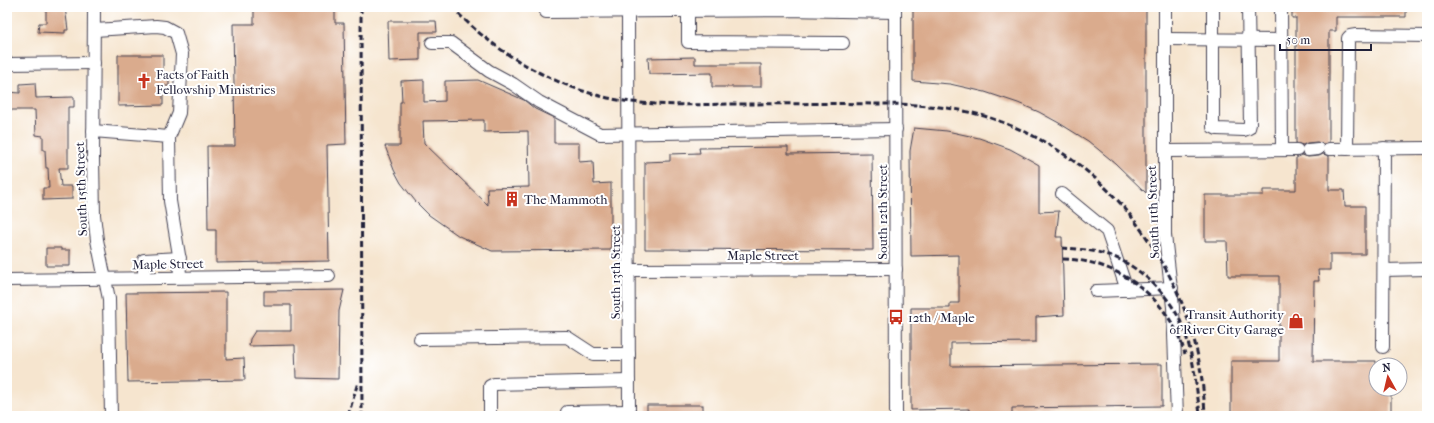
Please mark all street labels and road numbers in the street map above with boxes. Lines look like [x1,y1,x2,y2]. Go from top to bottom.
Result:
street label: South 15th Street [72,141,90,236]
street label: South 12th Street [875,164,890,260]
street label: South 11th Street [1144,165,1162,259]
street label: South 13th Street [608,225,623,319]
street label: Maple Street [727,248,799,263]
street label: Maple Street [132,256,204,272]

